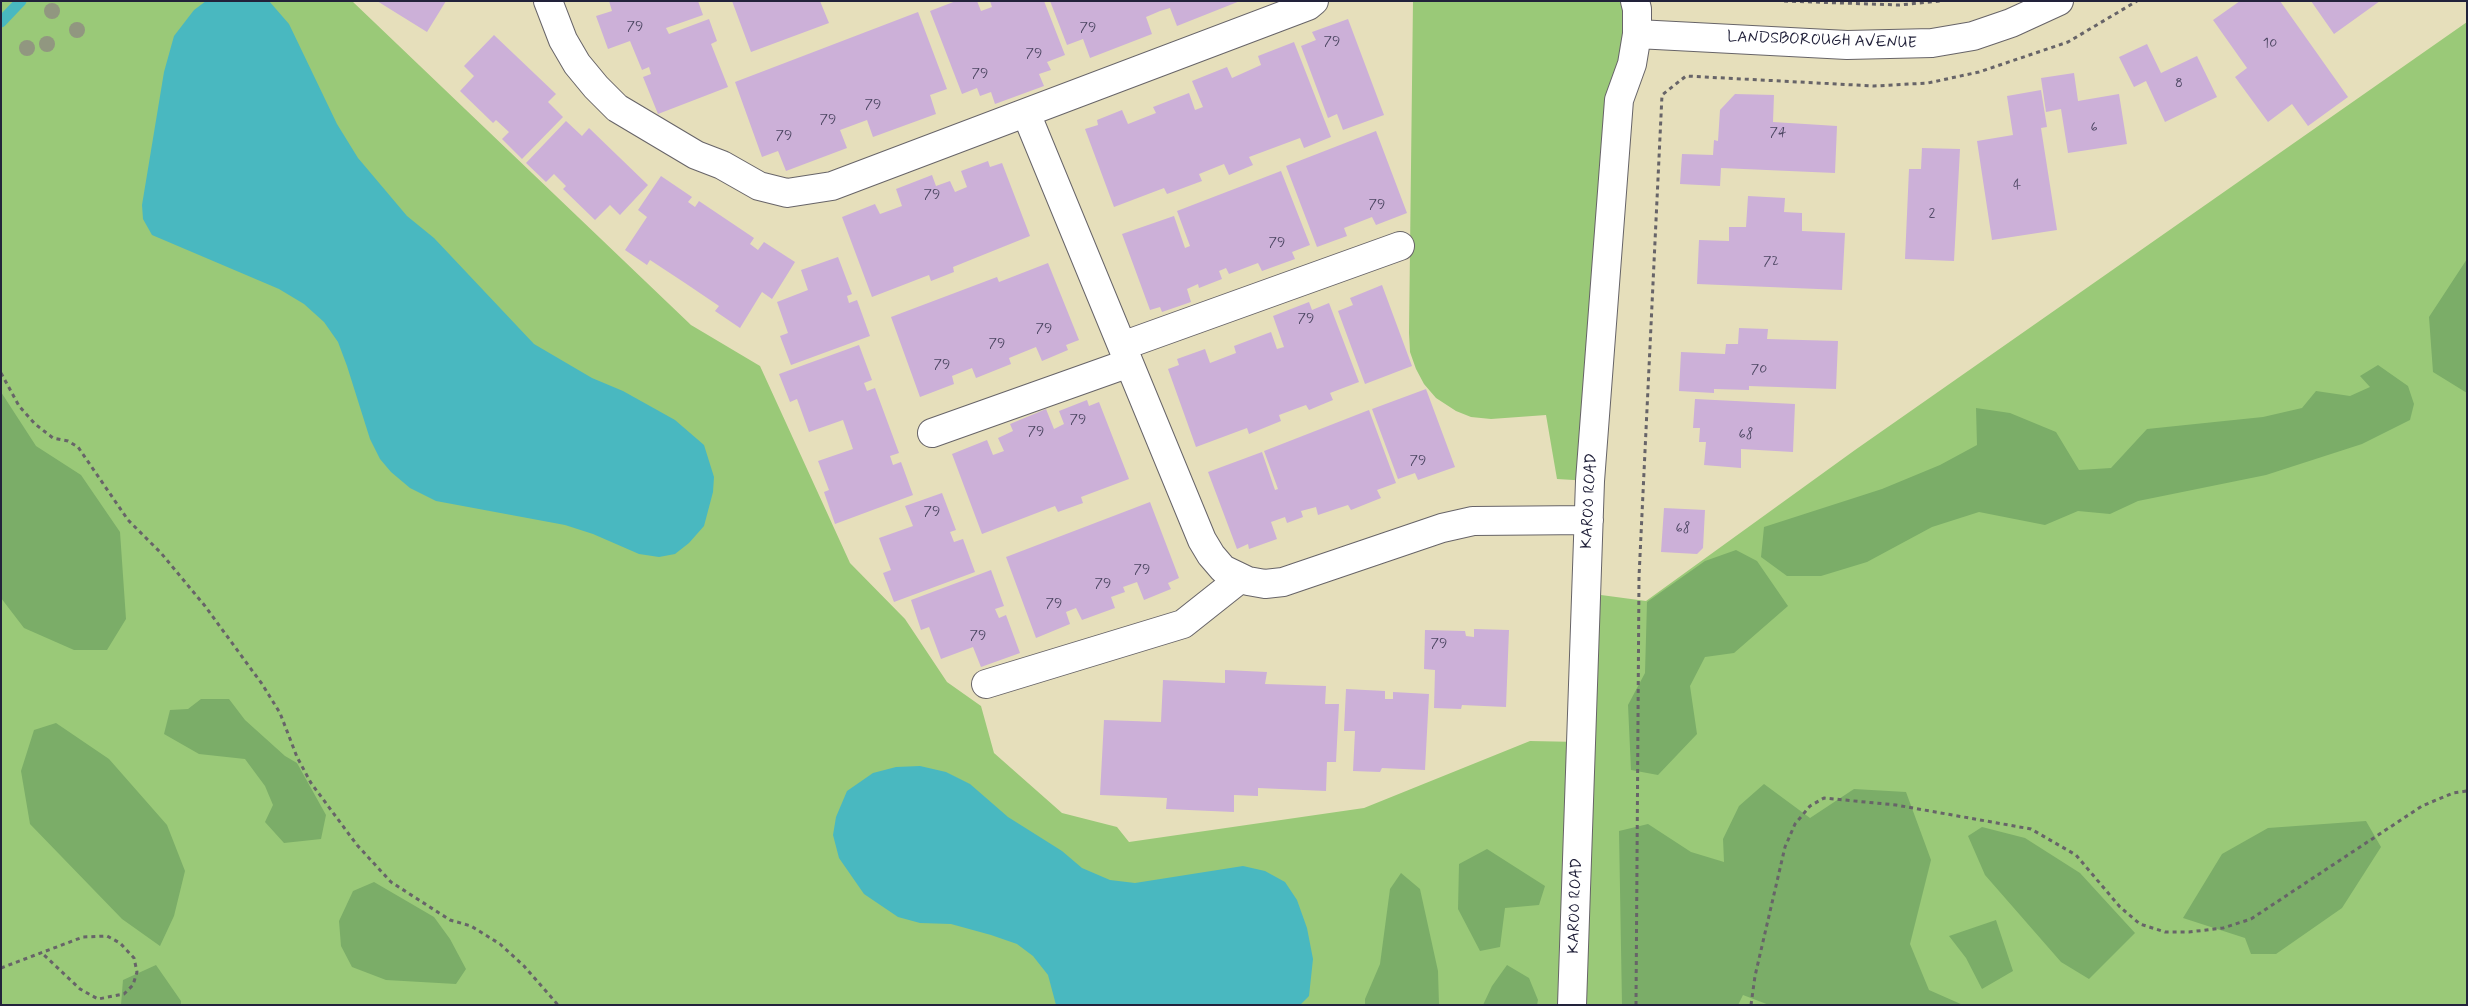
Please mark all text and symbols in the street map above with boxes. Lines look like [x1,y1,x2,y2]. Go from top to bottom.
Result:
house number: 79 [627,19,643,35]
house number: 79 [1080,20,1096,36]
street label: LANDSBOROUGH AVENUE [1727,28,1917,54]
house number: 79 [1324,34,1340,50]
house number: 10 [2263,36,2277,52]
house number: 79 [1026,46,1042,62]
house number: 79 [972,66,988,82]
house number: 8 [2175,76,2183,92]
house number: 79 [865,97,881,113]
house number: 79 [820,112,836,128]
house number: 6 [2090,120,2098,136]
house number: 74 [1770,125,1786,141]
house number: 79 [776,128,792,144]
house number: 4 [2013,178,2021,194]
house number: 79 [924,187,940,203]
house number: 79 [1369,197,1385,213]
house number: 2 [1929,206,1935,222]
house number: 79 [1269,235,1285,251]
house number: 72 [1763,254,1779,270]
house number: 79 [1298,311,1314,327]
house number: 79 [1036,321,1052,337]
house number: 79 [989,336,1005,352]
house number: 79 [934,357,950,373]
house number: 70 [1751,362,1767,378]
house number: 79 [1070,412,1086,428]
house number: 79 [1028,424,1044,440]
house number: 68 [1739,427,1753,443]
house number: 79 [1410,453,1426,469]
street label: KAROO ROAD [1578,453,1602,549]
house number: 79 [924,504,940,520]
house number: 68 [1676,521,1690,537]
house number: 79 [1134,562,1150,578]
house number: 79 [1095,576,1111,592]
house number: 79 [1046,596,1062,612]
house number: 79 [970,628,986,644]
house number: 79 [1431,636,1447,652]
street label: KAROO ROAD [1565,858,1587,954]

